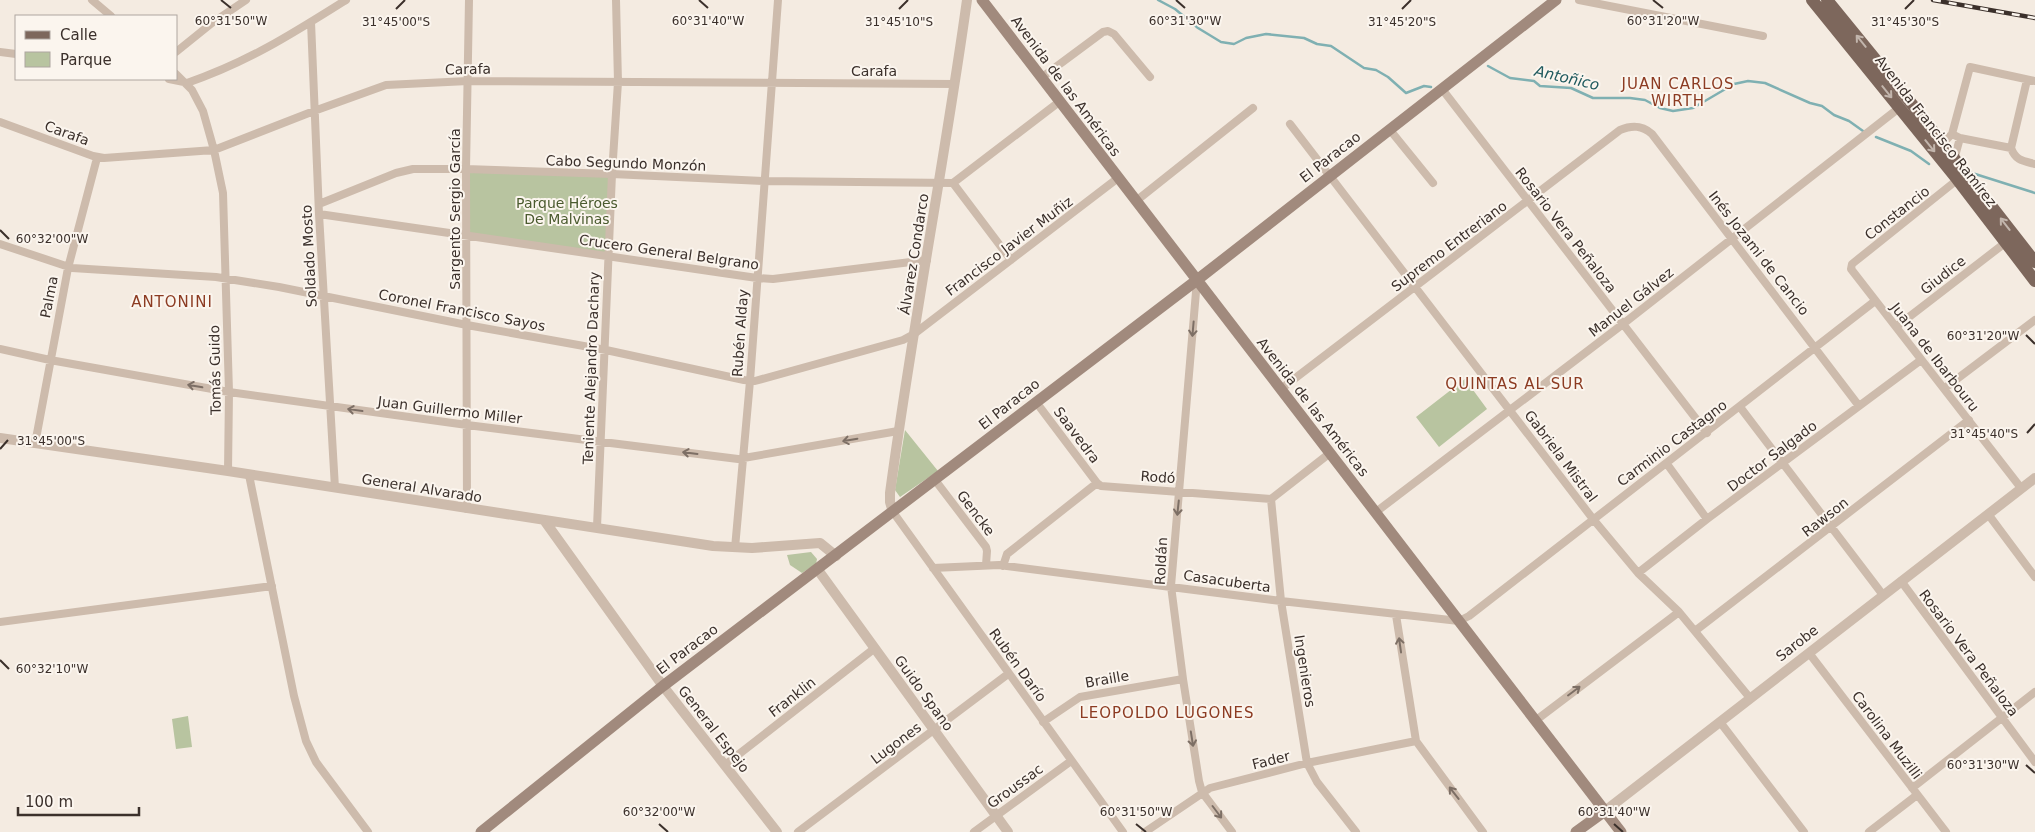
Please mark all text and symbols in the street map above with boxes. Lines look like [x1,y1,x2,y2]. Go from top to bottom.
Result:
street label: Avenida de las Américas [1008,13,1124,159]
text: 60°31'50"W [195,14,267,28]
text: 60°31'40"W [672,14,744,28]
text: 60°31'30"W [1149,14,1221,28]
text: 60°31'20"W [1627,14,1699,28]
legend [15,15,178,80]
text: 31°45'00"S [362,15,430,29]
text: 31°45'10"S [865,15,933,29]
text: 31°45'20"S [1368,15,1436,29]
text: 31°45'30"S [1871,15,1939,29]
text: Calle [60,26,97,44]
one-way arrow [1855,35,1866,48]
text: Parque [60,51,112,69]
street label: Avenida Francisco Ramírez [1872,52,2000,210]
street label: Carafa [445,61,491,77]
water label: Antoñico [1532,62,1601,94]
street label: Carafa [851,63,897,79]
district label: JUAN CARLOS WIRTH [1621,75,1734,110]
one-way arrow [1881,86,1892,99]
street label: Carafa [43,118,91,148]
street label: Sargento Sergio García [447,128,463,290]
street label: El Paracao [1296,128,1364,186]
one-way arrow [1924,139,1935,152]
street label: Cabo Segundo Monzón [545,152,707,174]
street label: Rosario Vera Peñaloza [1512,164,1620,296]
street label: Constancio [1861,183,1933,243]
street label: Inés Jozami de Cancio [1706,188,1812,318]
street label: Álvarez Condarco [897,192,931,316]
street label: Francisco Javier Muñiz [942,193,1076,299]
park label: Parque Héroes De Malvinas [516,195,618,227]
street label: Supremo Entreriano [1388,197,1510,295]
street label: Soldado Mosto [298,204,320,308]
one-way arrow [1999,218,2010,231]
street label: Crucero General Belgrano [578,231,760,273]
text: 60°32'00"W [16,232,88,246]
street label: Giudice [1917,252,1969,298]
street label: Manuel Gálvez [1586,264,1676,340]
street label: Teniente Alejandro Dachary [580,271,602,466]
street label: Palma [37,275,61,319]
street label: Coronel Francisco Sayos [377,286,547,334]
street label: Rubén Alday [729,289,751,377]
district label: ANTONINI [131,293,213,311]
street label: Juana de Ibarbouru [1887,299,1982,415]
one-way arrow [1188,321,1197,337]
street label: Tomás Guido [206,325,224,416]
text: 60°31'20"W [1947,329,2019,343]
street label: Avenida de las Américas [1254,334,1372,480]
street label: El Paracao [975,375,1043,433]
district label: QUINTAS AL SUR [1445,375,1585,393]
one-way arrow [187,380,203,390]
street label: Juan Guillermo Miller [376,393,523,427]
street label: Carminio Castagno [1614,397,1730,489]
street label: Saavedra [1051,404,1103,466]
one-way arrow [348,405,364,415]
street label: Gabriela Mistral [1521,407,1601,505]
street label: Doctor Salgado [1724,417,1820,495]
text: 31°45'40"S [1950,427,2018,441]
text: 31°45'00"S [17,434,85,448]
one-way arrow [843,436,859,446]
one-way arrow [682,448,698,458]
street label: Rodó [1140,468,1176,486]
street label: General Alvarado [361,471,483,505]
street label: Gencke [954,487,998,539]
street label: Rawson [1799,494,1851,540]
one-way arrow [1173,500,1183,516]
street label: Roldán [1152,537,1170,585]
street label: Casacuberta [1182,567,1272,595]
street label: Rosario Vera Peñaloza [1916,586,2022,720]
street label: El Paracao [653,621,721,677]
street label: Sarobe [1773,622,1821,664]
street label: Rubén Darío [986,625,1050,705]
street label: Ingenieros [1291,634,1319,708]
one-way arrow [1395,637,1405,653]
street label: Guido Spano [891,652,957,734]
text: 60°32'10"W [16,662,88,676]
street label: Braille [1084,667,1130,691]
street label: Franklin [765,674,819,720]
street label: General Espejo [675,682,753,776]
one-way arrow [1567,686,1581,696]
street label: Carolina Muzilli [1849,688,1925,782]
district label: LEOPOLDO LUGONES [1079,704,1255,722]
street label: Lugones [868,719,924,767]
one-way arrow [1188,731,1198,747]
street label: Fader [1250,748,1292,772]
text: 60°31'30"W [1947,758,2019,772]
street label: Groussac [984,761,1046,811]
scale bar [18,784,139,816]
one-way arrow [1448,787,1459,800]
text: 100 m [25,793,73,811]
text: 60°32'00"W [623,805,695,819]
text: 60°31'50"W [1100,805,1172,819]
one-way arrow [1212,805,1222,819]
text: 60°31'40"W [1578,805,1650,819]

